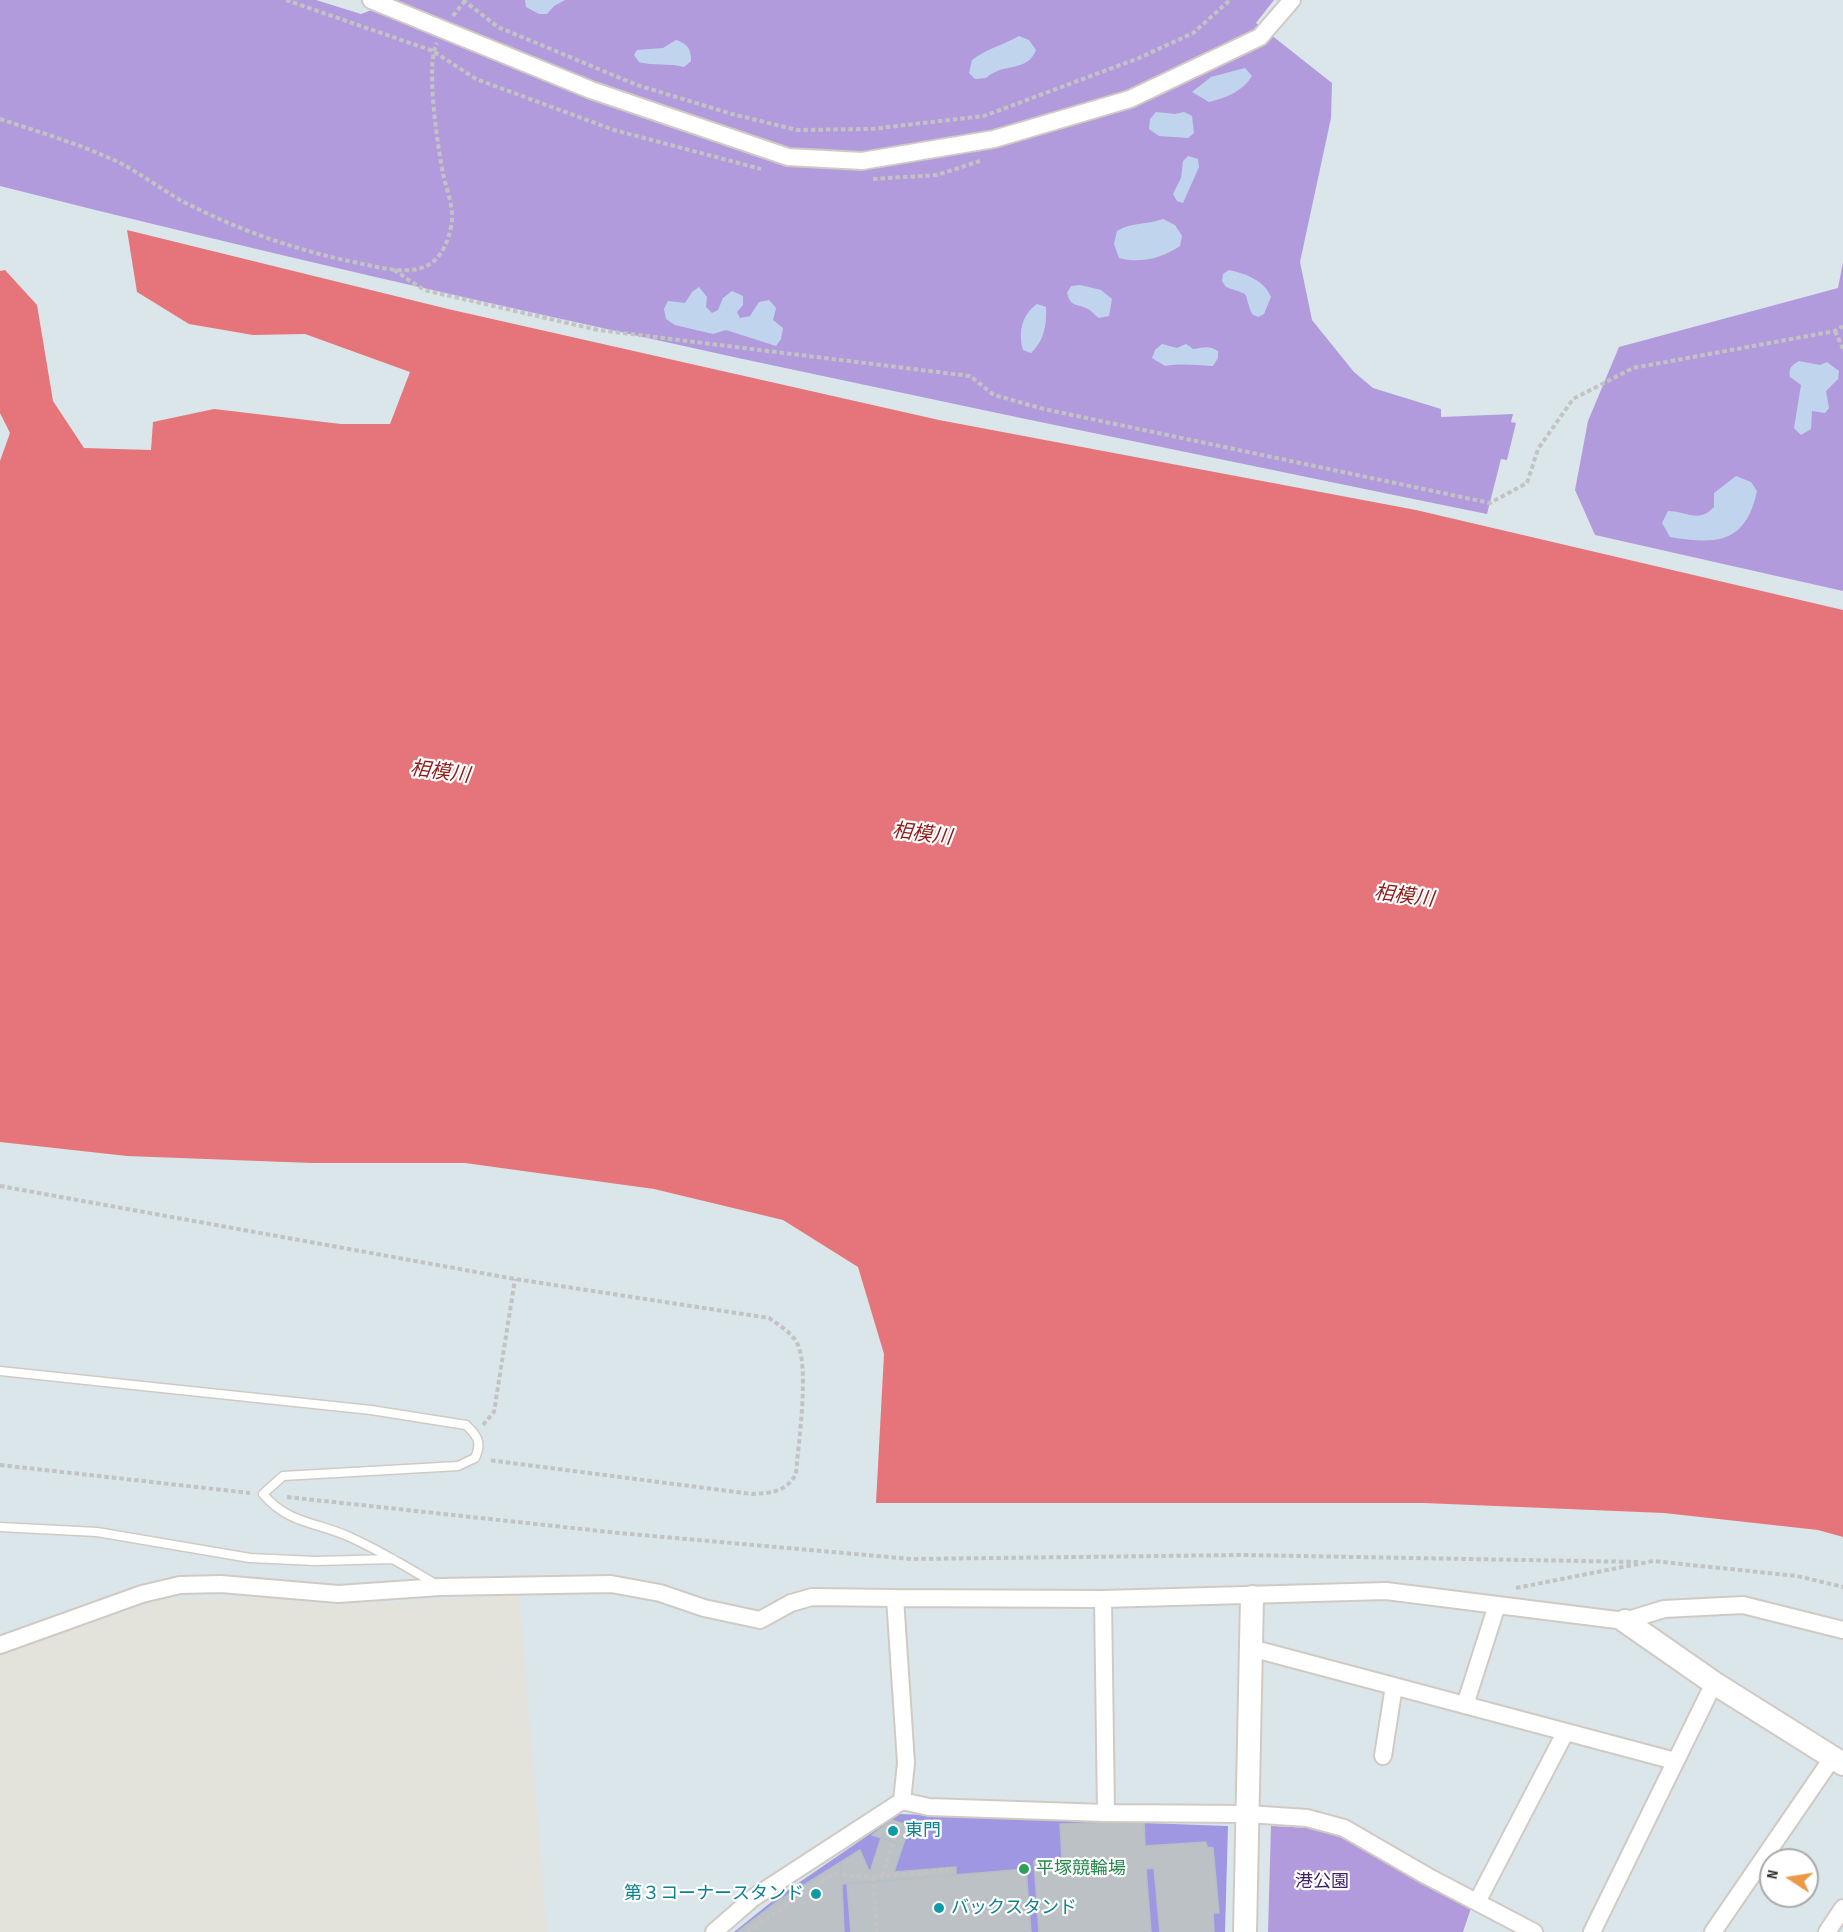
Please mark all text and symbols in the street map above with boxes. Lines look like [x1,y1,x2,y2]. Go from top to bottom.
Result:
water label: 相模川 [409,757,471,789]
water label: 相模川 [891,819,953,851]
water label: 相模川 [1373,881,1435,913]
place label: 東門 [905,1820,941,1842]
marker: 東門 [886,1824,900,1838]
north arrow [1759,1848,1819,1908]
place label: 平塚競輪場 [1036,1858,1126,1880]
marker: 平塚競輪場 [1017,1862,1031,1876]
text: N [1763,1868,1783,1881]
park label: 港公園 [1295,1871,1349,1893]
place label: 第３コーナースタンド [624,1883,804,1905]
marker: 第３コーナースタンド [809,1887,823,1901]
place label: バックスタンド [951,1897,1077,1919]
marker: バックスタンド [932,1901,946,1915]

